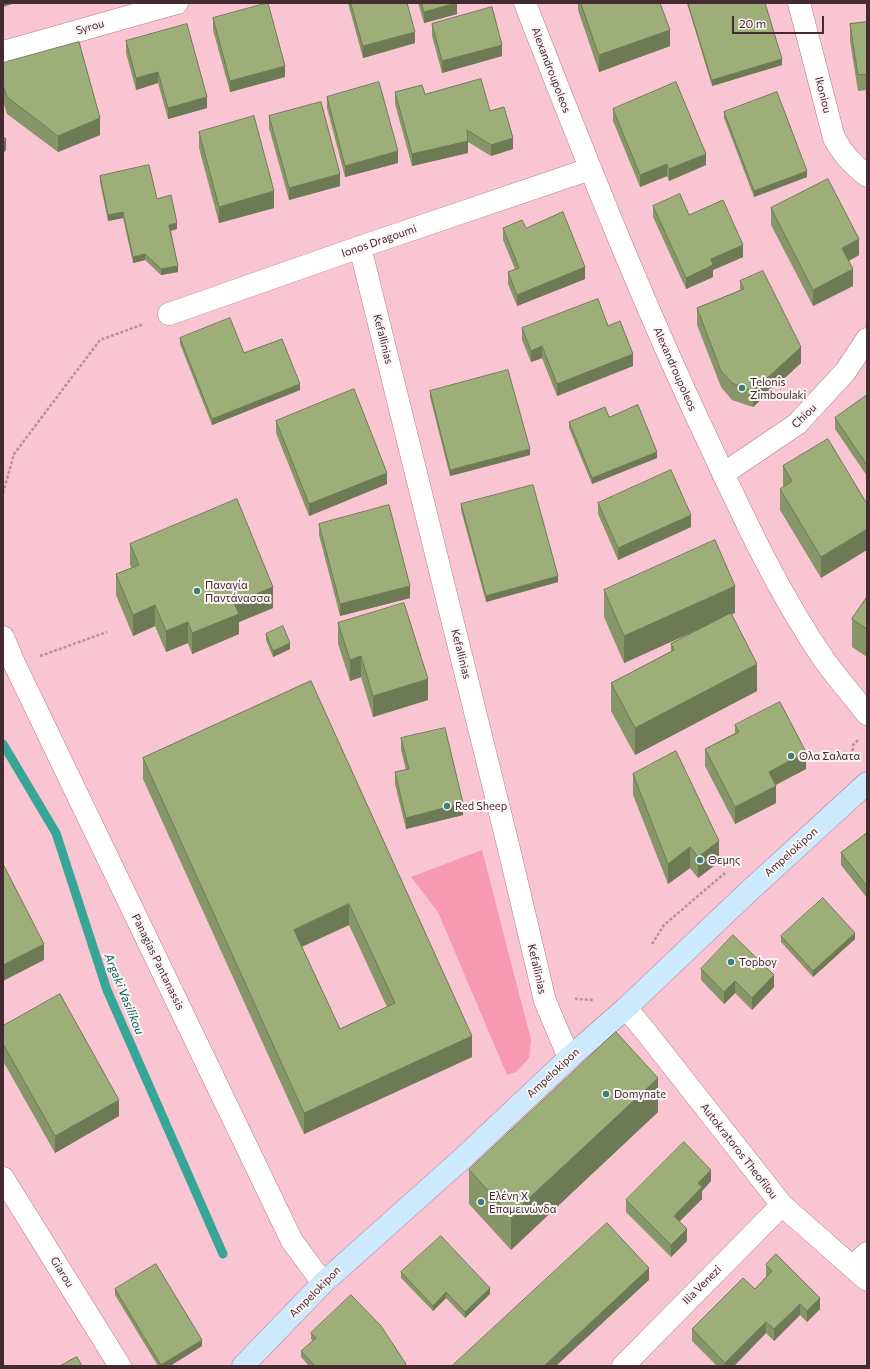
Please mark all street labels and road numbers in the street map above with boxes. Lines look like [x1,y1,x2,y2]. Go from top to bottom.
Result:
street label: Syrou [74,17,106,37]
street label: Alexandroupoleos [529,25,573,115]
street label: Ikoniou [812,75,834,115]
street label: Ionos Dragoumi [340,222,418,260]
street label: Kefallinias [370,313,396,365]
street label: Alexandroupoleos [651,325,699,413]
street label: Chiou [789,401,819,431]
street label: Kefallinias [448,628,474,680]
street label: Ampelokipon [762,825,820,879]
street label: Panagias Pantanassis [129,912,187,1012]
street label: Kefallinias [525,943,549,995]
street label: Ampelokipon [524,1045,582,1101]
street label: Autokratoros Theofilou [698,1101,780,1201]
street label: Giarou [48,1254,76,1290]
street label: Ilia Venezi [680,1263,724,1307]
street label: Ampelokipon [287,1264,343,1320]

